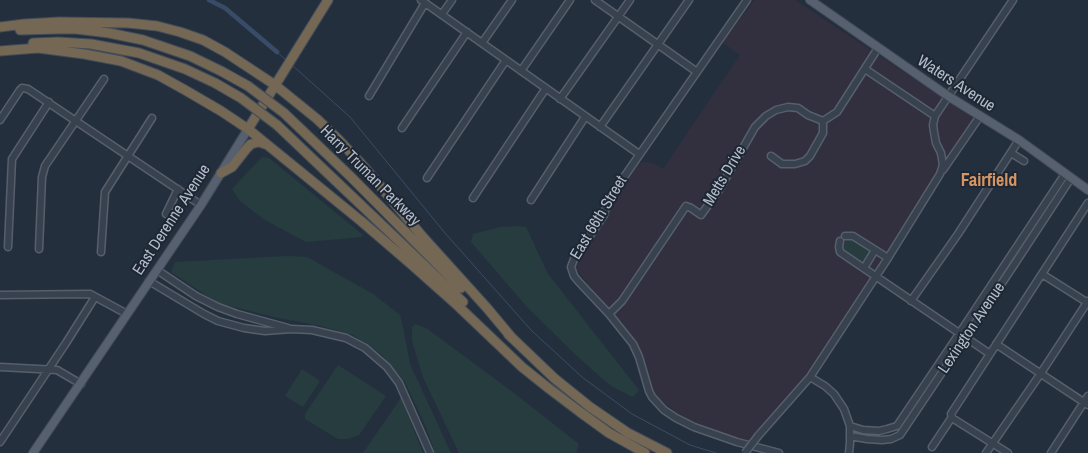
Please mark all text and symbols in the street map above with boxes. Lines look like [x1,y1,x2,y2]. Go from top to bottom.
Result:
street label: Waters Avenue [913,52,999,116]
street label: Harry Truman Parkway [316,122,424,230]
street label: Metts Drive [699,142,751,210]
street label: East Derenne Avenue [129,161,215,279]
district label: Fairfield [961,170,1017,192]
street label: East 66th Street [567,173,631,263]
street label: Lexington Avenue [935,279,1009,377]

